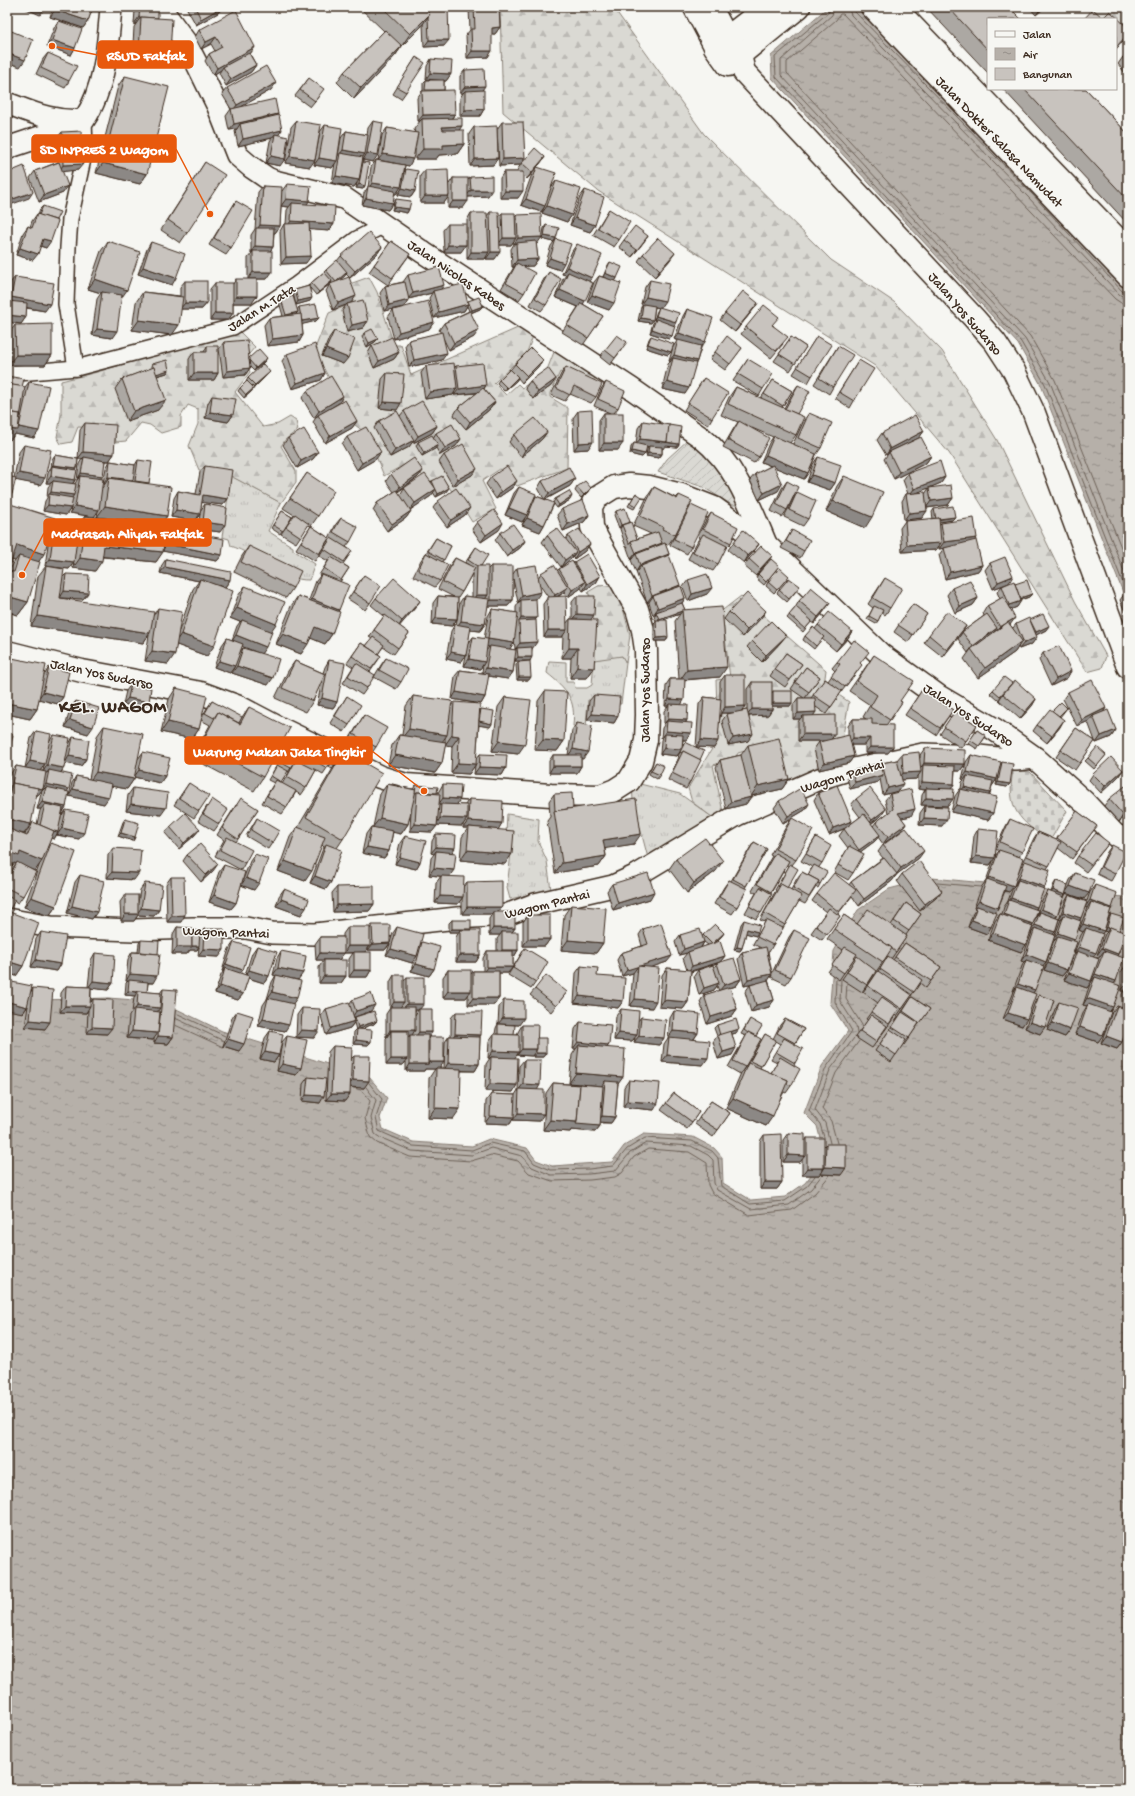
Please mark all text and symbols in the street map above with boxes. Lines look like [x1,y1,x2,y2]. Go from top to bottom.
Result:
legend [987,18,1117,90]
text: Jalan [1023,29,1051,43]
callout: RSUD Fakfak [98,41,193,68]
text: RSUD Fakfak [105,48,188,66]
text: Air [1023,49,1039,63]
text: Bangunan [1022,69,1072,83]
street label: Jalan Dokter Salasa Namudat [931,73,1066,213]
callout: SD INPRES 2 Wagom [32,135,176,162]
text: SD INPRES 2 Wagom [40,142,169,160]
street label: Jalan Nicolas Kabes [403,237,509,316]
street label: Jalan Yos Sudarso [923,270,1005,360]
street label: Jalan M.Tata [225,281,300,337]
callout: Madrasah Aliyah Fakfak [44,519,211,546]
text: Madrasah Aliyah Fakfak [51,526,205,544]
street label: Jalan Yos Sudarso [638,638,655,742]
street label: Jalan Yos Sudarso [49,656,154,695]
street label: Jalan Yos Sudarso [919,680,1016,752]
district label: KEL. WAGOM [58,698,167,719]
callout: Warung Makan Jaka Tingkir [185,737,372,764]
text: Warung Makan Jaka Tingkir [192,744,367,762]
street label: Wagom Pantai [799,757,887,798]
street label: Wagom Pantai [503,887,592,924]
street label: Wagom Pantai [182,923,270,944]

